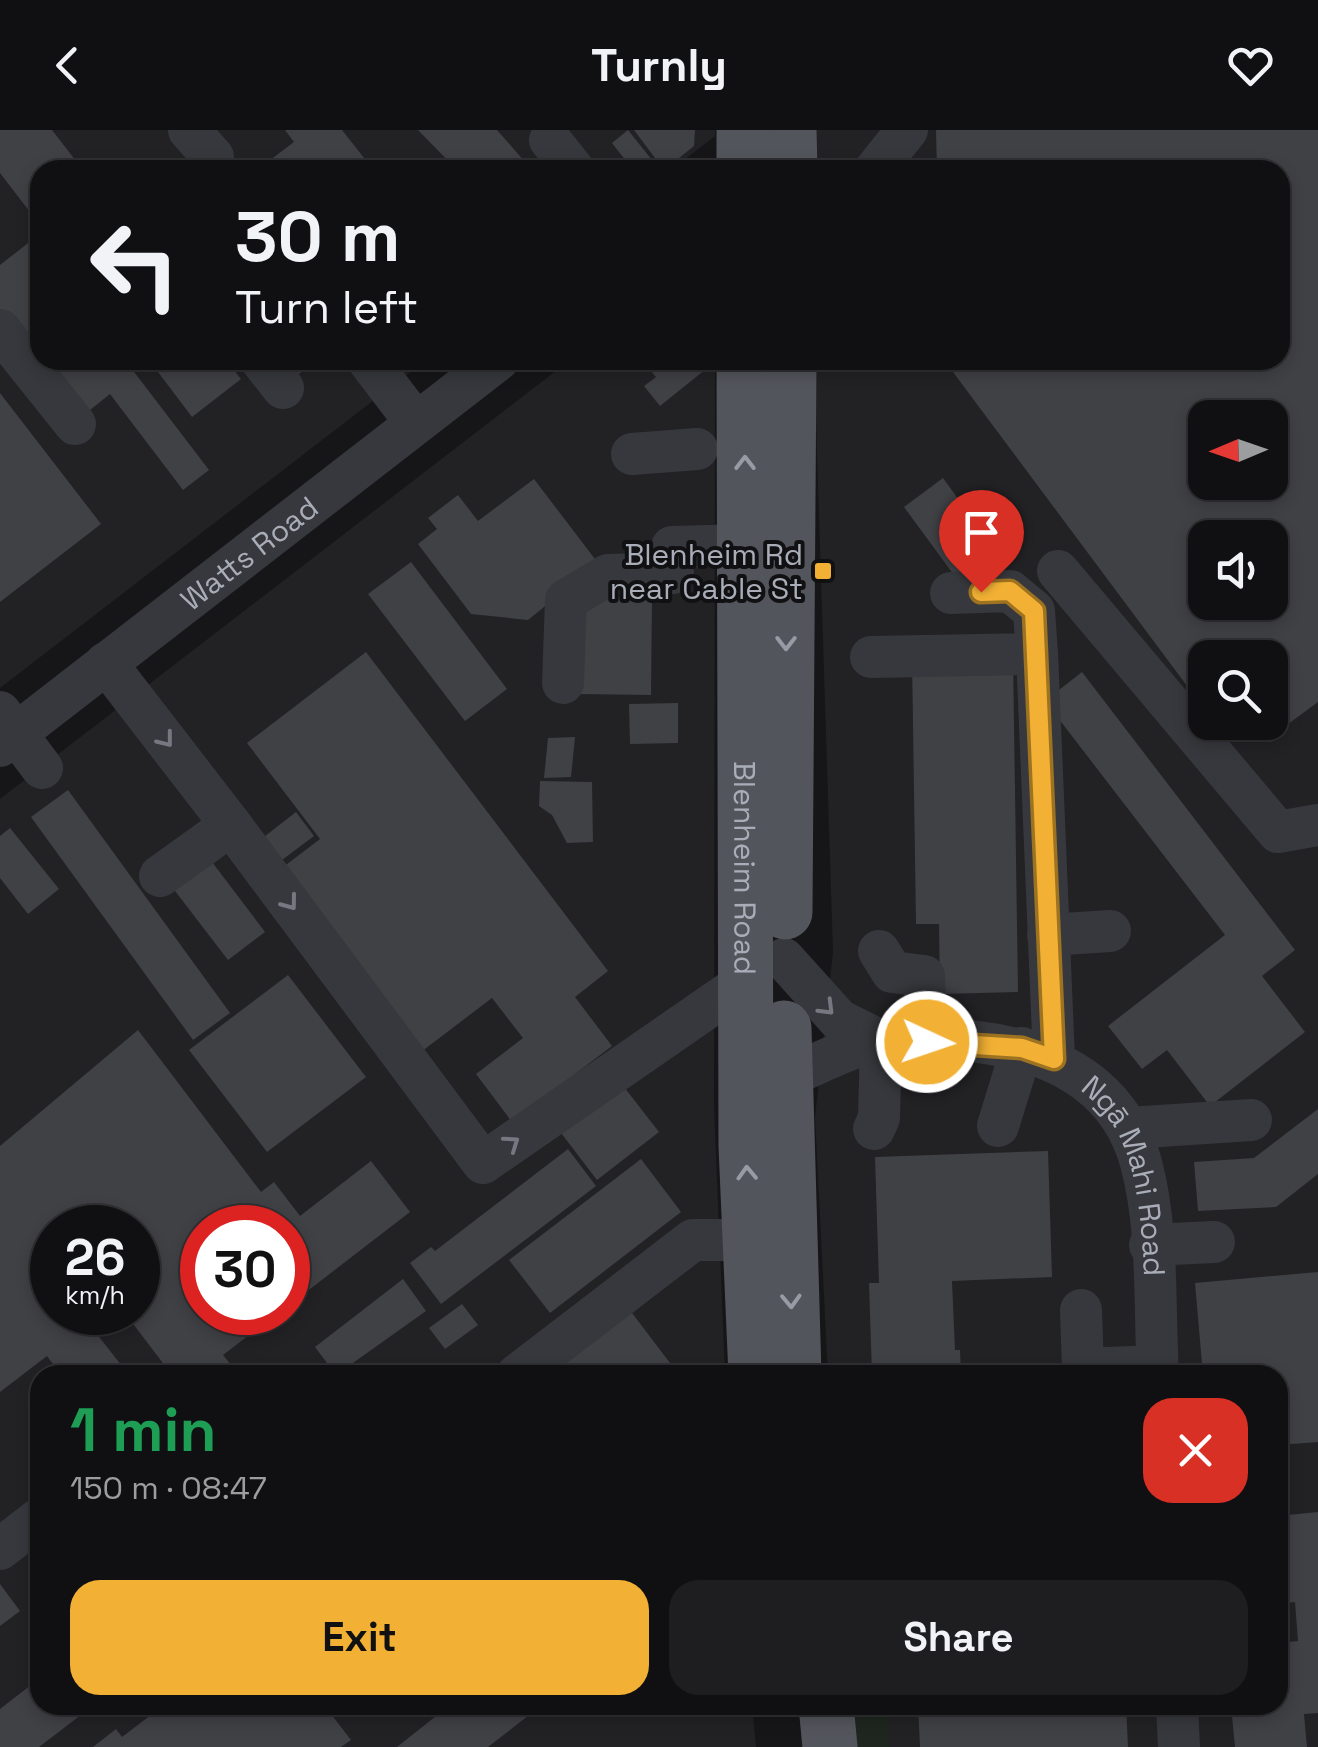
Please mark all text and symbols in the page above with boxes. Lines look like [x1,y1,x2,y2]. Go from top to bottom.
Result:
text: Turnly [591,37,727,94]
icon: back [40,38,95,93]
icon: heart [1223,38,1278,93]
text: 30 m [235,192,400,281]
icon: left [70,200,200,330]
text: Turn left [235,279,418,336]
north arrow [1188,400,1288,500]
map controls [1188,400,1288,740]
one-way arrow [734,454,756,470]
street label: Watts Road [172,487,326,619]
pin [939,490,1024,593]
icon: arrive [954,505,1009,560]
button: sound [1188,520,1288,620]
place label: Blenheim Rd near Cable St [610,535,803,608]
marker: Blenheim Rd near Cable St [812,560,834,582]
one-way arrow [775,636,797,652]
button: search [1188,640,1288,740]
one-way arrow [154,729,172,747]
street label: Blenheim Road [726,761,765,975]
one-way arrow [278,892,295,910]
position arrow [875,990,979,1094]
one-way arrow [815,996,833,1014]
street label: Ngā Mahi Road [1074,1066,1175,1277]
one-way arrow [501,1137,520,1155]
one-way arrow [737,1164,758,1180]
speed limit sign: 30 [180,1205,310,1335]
text: 26 [65,1226,125,1290]
text: km/h [65,1279,125,1311]
one-way arrow [780,1294,801,1310]
text: 1 min [70,1392,217,1469]
button: close [1143,1398,1248,1503]
text: 150 m · 08:47 [70,1468,267,1508]
button: Exit [70,1580,649,1695]
button: Share [669,1580,1248,1695]

